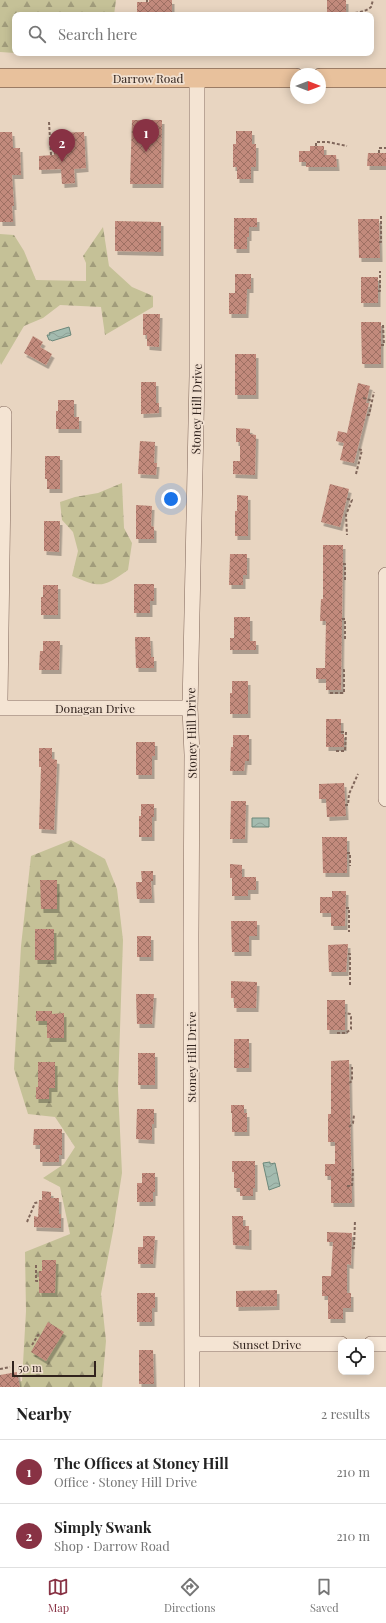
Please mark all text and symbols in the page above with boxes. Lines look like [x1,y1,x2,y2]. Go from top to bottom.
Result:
search box [12,12,374,56]
icon: search [26,23,48,45]
text: Search here [58,24,137,44]
north arrow [290,68,326,104]
street label: Darrow Road [113,70,183,86]
pin: 1 [133,119,159,152]
pin: 2 [49,129,75,162]
street label: Stoney Hill Drive [187,363,205,455]
your location [161,489,181,509]
street label: Stoney Hill Drive [182,687,200,779]
street label: Donagan Drive [55,700,135,716]
street label: Stoney Hill Drive [183,1012,199,1102]
street label: Sunset Drive [233,1336,301,1352]
map controls [338,1339,374,1375]
button: locate [338,1339,374,1375]
scale bar [12,1359,96,1378]
text: 50 m [18,1360,42,1375]
text: Nearby [16,1402,71,1424]
text: 2 results [321,1405,370,1422]
text: The Offices at Stoney Hill [54,1453,229,1473]
text: 1 [27,1463,31,1480]
text: 210 m [336,1463,370,1480]
text: Office · Stoney Hill Drive [54,1473,197,1490]
text: Simply Swank [54,1517,152,1537]
text: 2 [26,1527,32,1544]
text: 210 m [336,1527,370,1544]
text: Shop · Darrow Road [54,1537,170,1554]
tab: Map [47,1576,69,1615]
tab: Directions [164,1576,215,1615]
tab: Saved [310,1576,339,1615]

